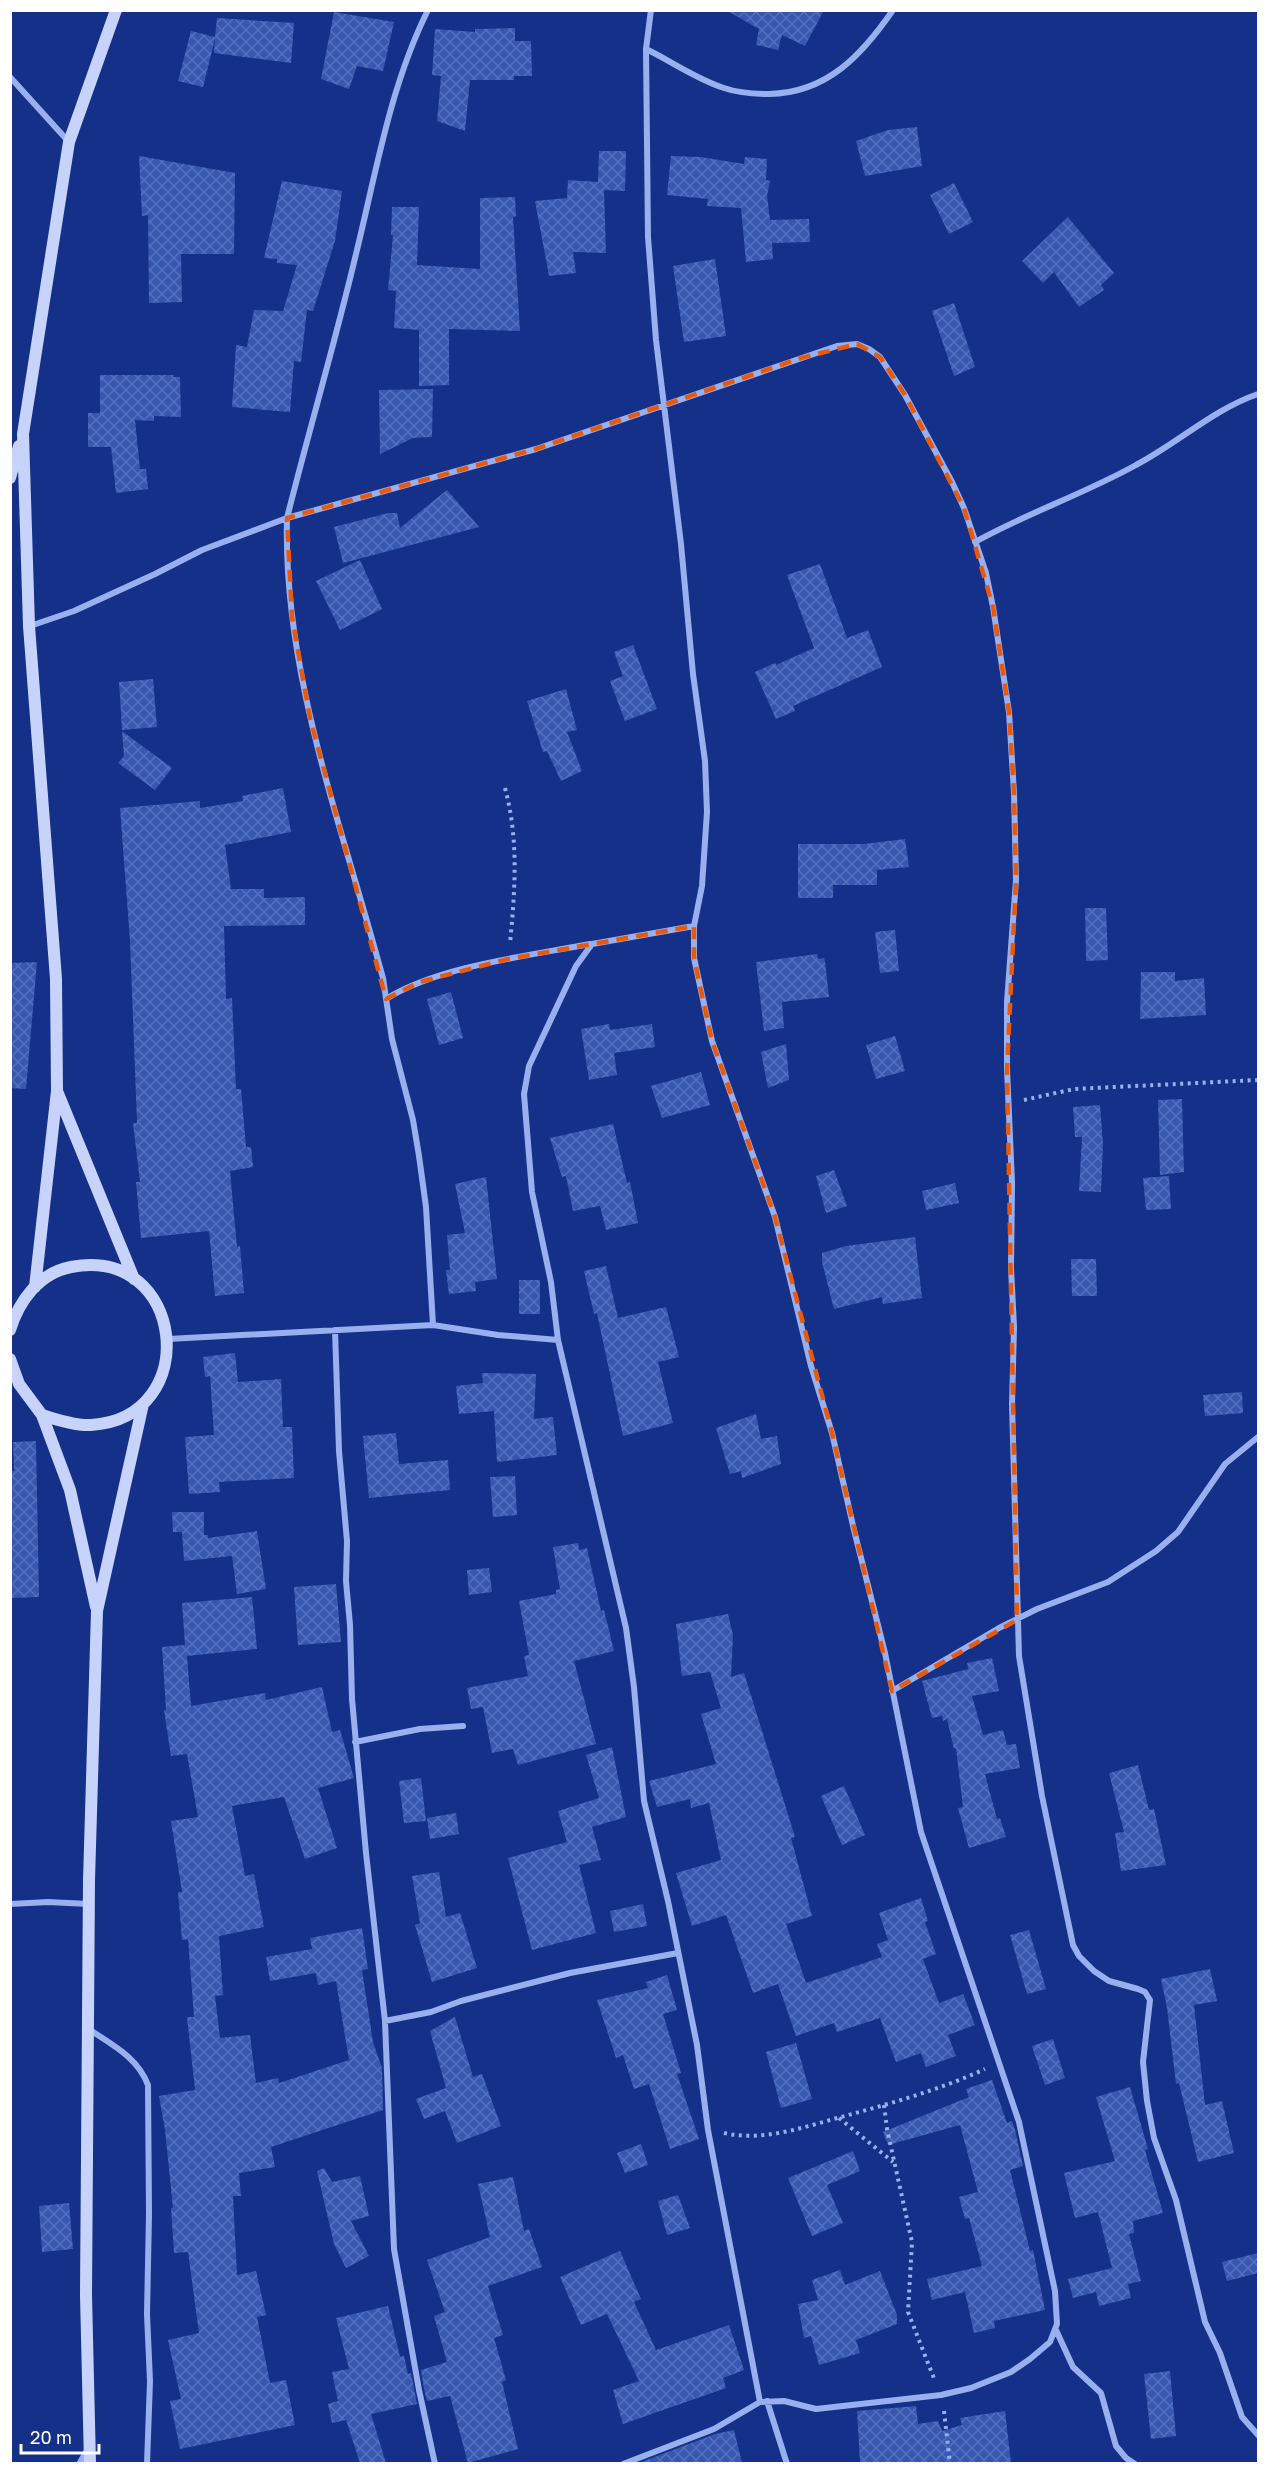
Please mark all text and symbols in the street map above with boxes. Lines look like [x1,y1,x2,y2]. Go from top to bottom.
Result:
scale bar [21,2417,99,2455]
text: 20 m [30,2426,72,2448]

